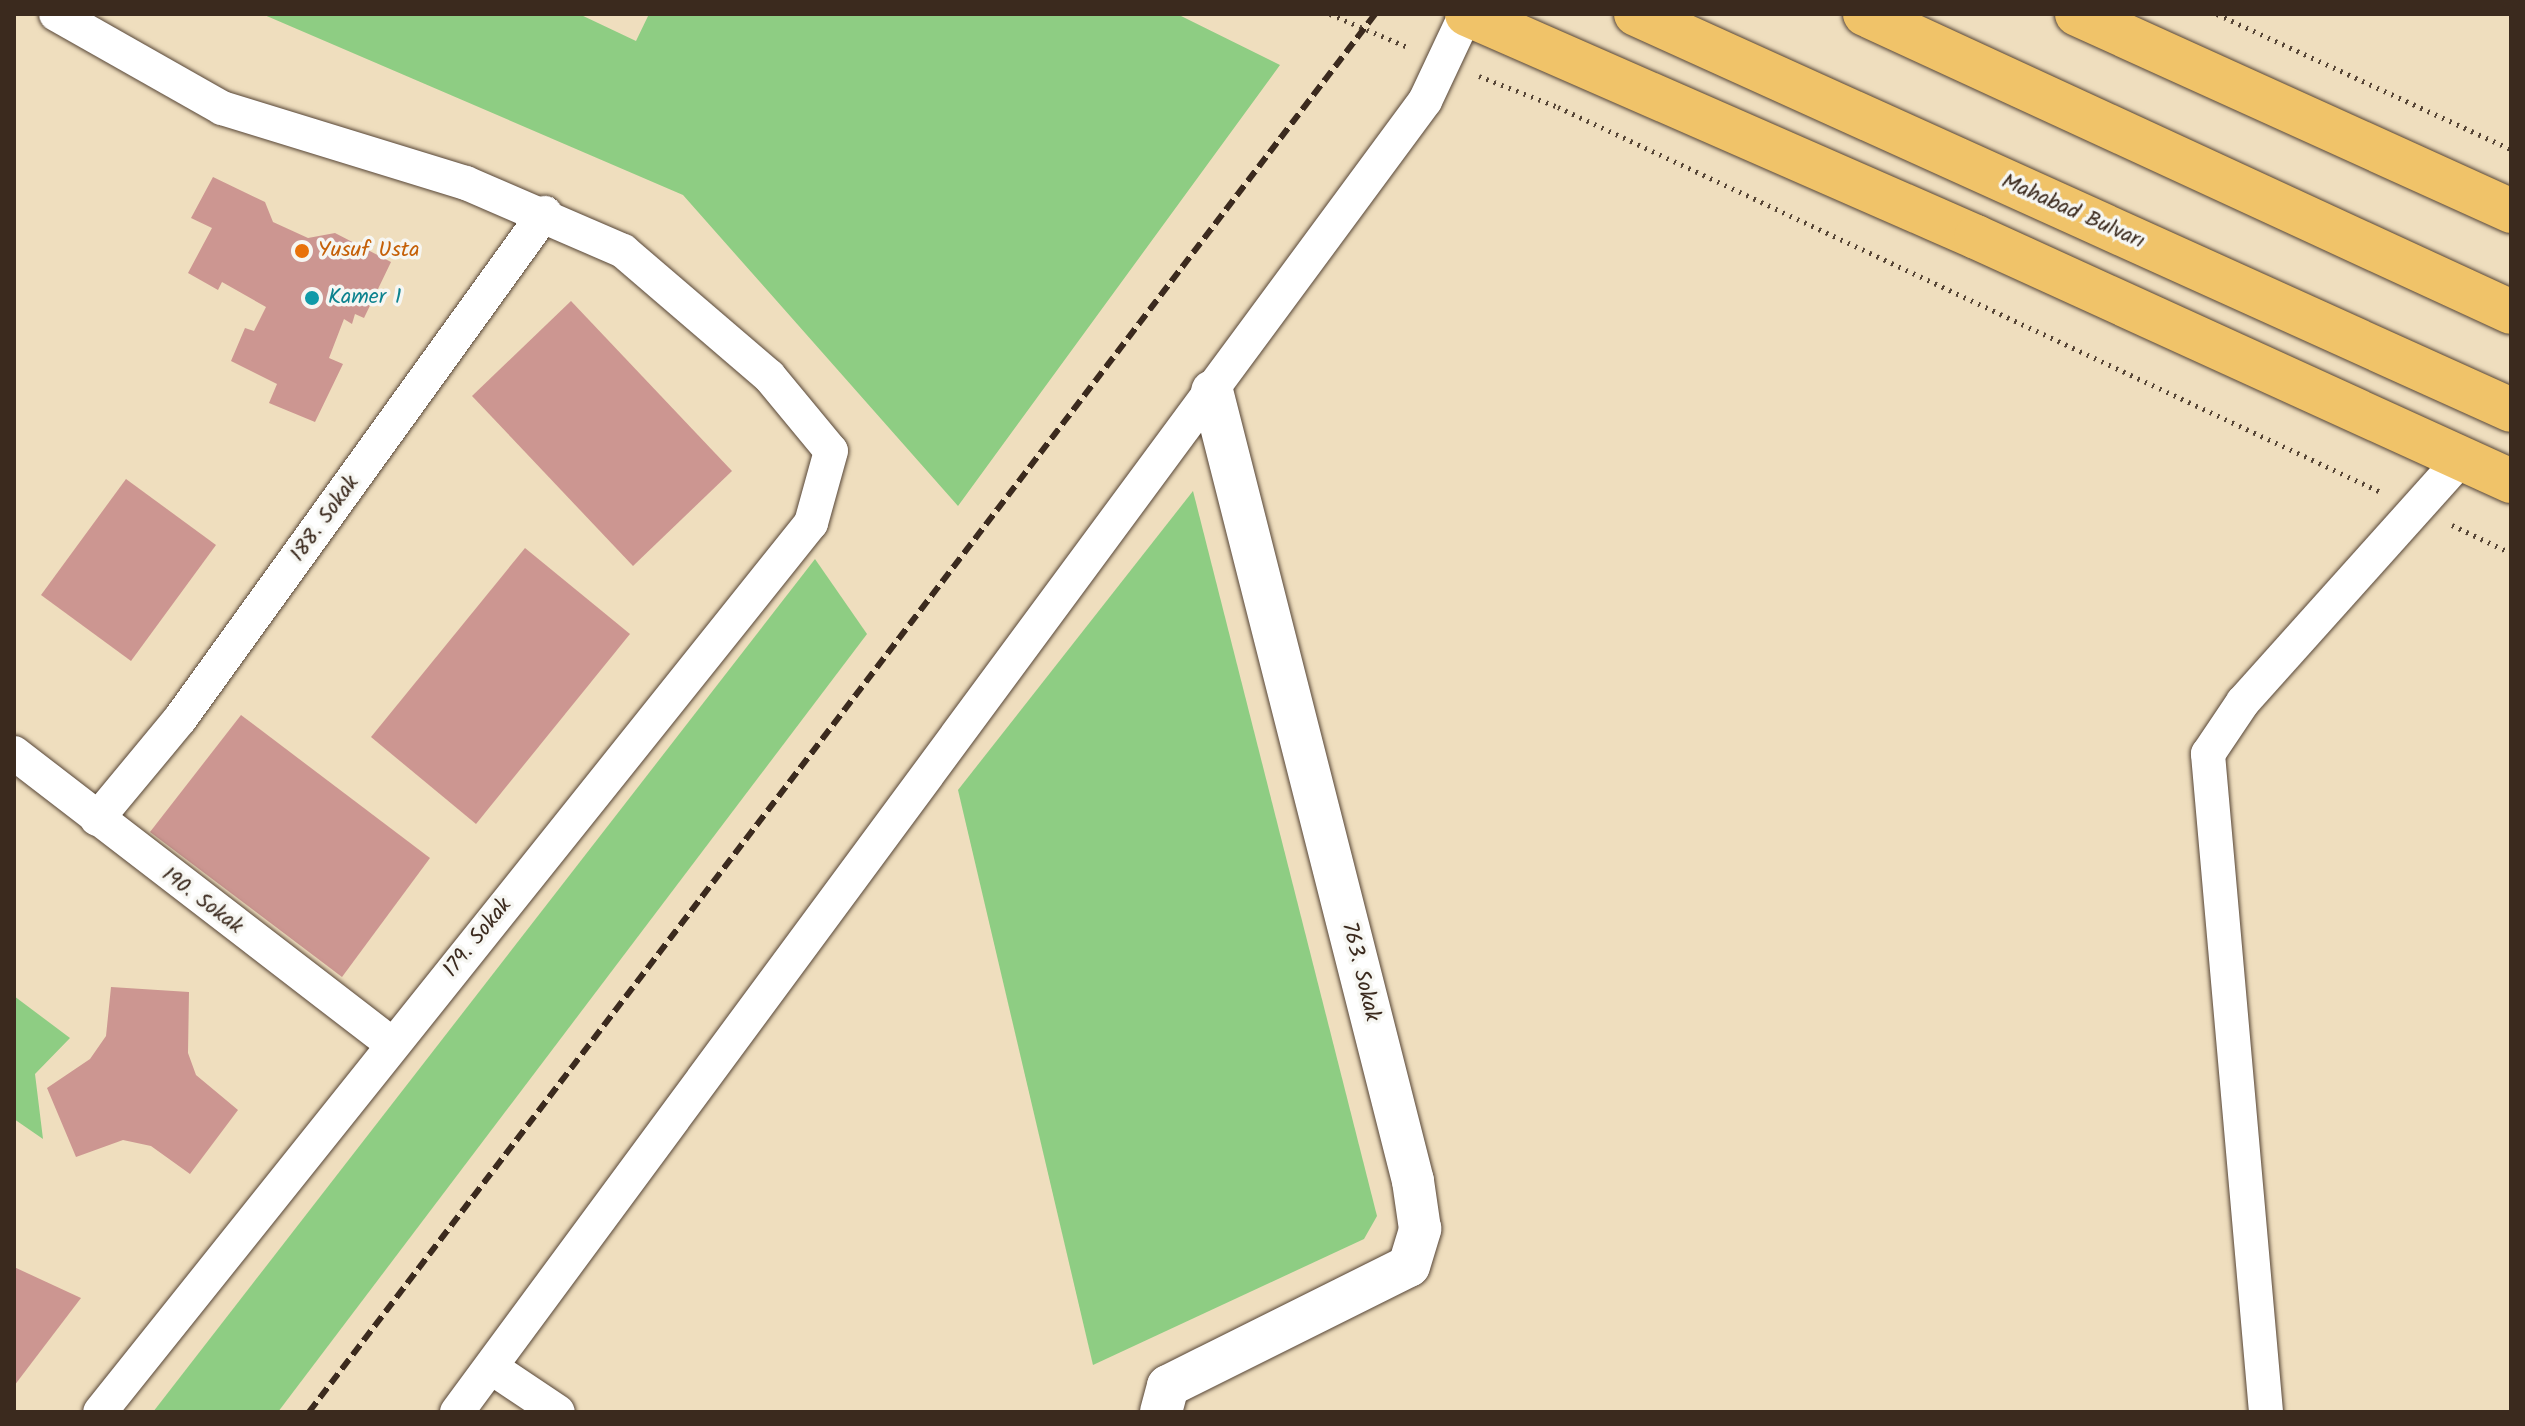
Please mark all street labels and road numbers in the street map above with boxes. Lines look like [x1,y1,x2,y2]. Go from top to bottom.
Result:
street label: Mahabad Bulvarı [1997,169,2149,255]
street label: 188. Sokak [285,471,365,567]
street label: 190. Sokak [156,862,248,940]
street label: 179. Sokak [438,893,518,983]
street label: 763. Sokak [1335,920,1385,1024]

